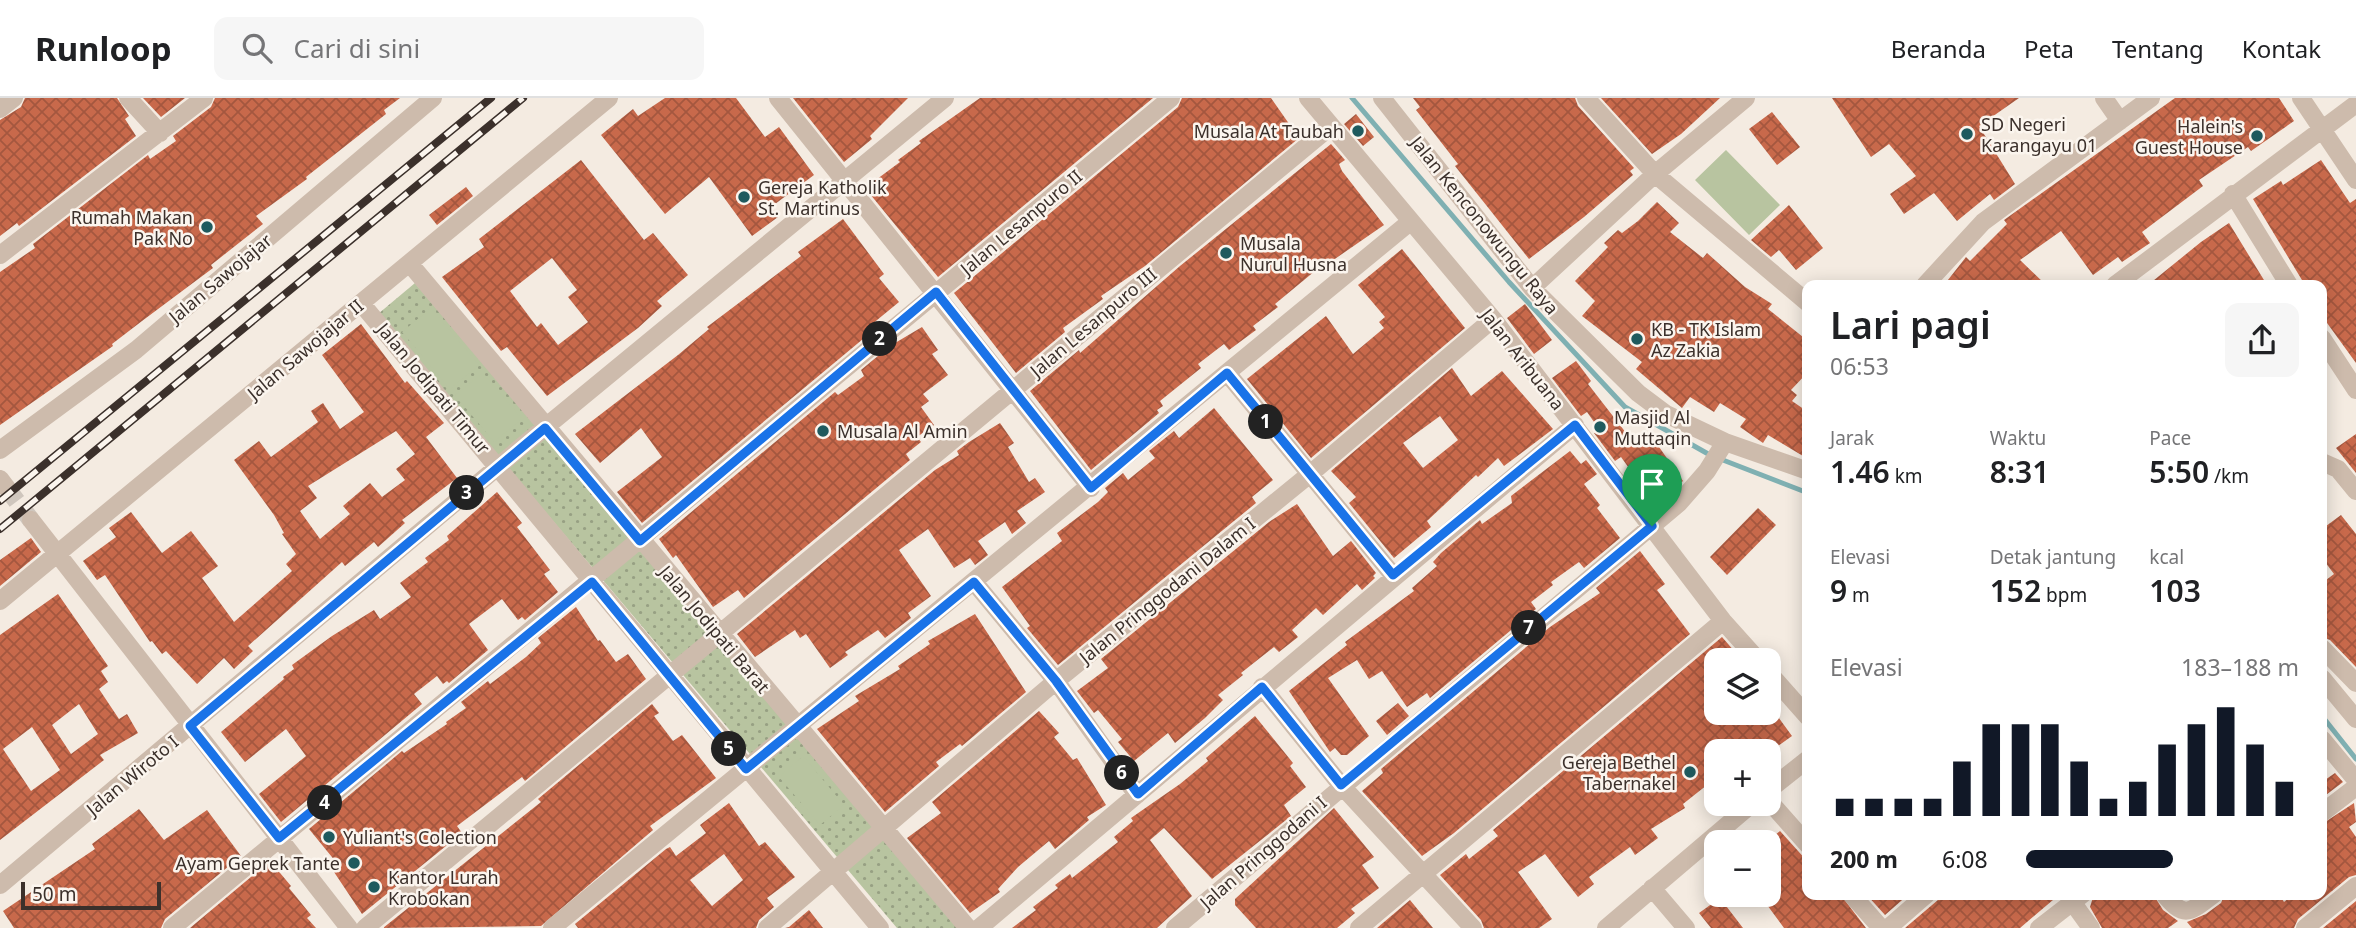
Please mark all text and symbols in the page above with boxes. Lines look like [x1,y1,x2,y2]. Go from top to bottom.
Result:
search box [214,17,704,80]
text: Runloop [35,26,172,71]
icon: search [238,29,276,67]
text: Cari di sini [294,30,420,66]
text: Beranda [1891,32,1986,65]
text: Peta [2024,32,2074,65]
text: Tentang [2112,32,2204,65]
text: Kontak [2242,32,2321,65]
place label: SD Negeri Karangayu 01 [1981,112,2097,157]
place label: Halein's Guest House [2135,114,2243,159]
place label: Musala At Taubah [1194,119,1344,143]
marker: Musala At Taubah [1350,123,1366,139]
marker: SD Negeri Karangayu 01 [1959,126,1975,142]
marker: Halein's Guest House [2249,128,2265,144]
street label: Jalan Kenconowungu Raya [1404,129,1564,319]
street label: Jalan Lesanpuro II [954,164,1087,281]
place label: Gereja Katholik St. Martinus [758,175,887,220]
marker: Gereja Katholik St. Martinus [736,189,752,205]
place label: Rumah Makan Pak No [71,205,193,250]
marker: Rumah Makan Pak No [199,219,215,235]
street label: Jalan Sawojajar [162,227,277,329]
place label: Musala Nurul Husna [1240,231,1347,276]
marker: Musala Nurul Husna [1218,245,1234,261]
street label: Jalan Lesanpuro III [1023,262,1161,383]
street label: Jalan Sawojajar II [240,293,368,406]
text: Lari pagi [1830,298,1991,350]
street label: Jalan Aribuana [1475,302,1570,415]
button: share [2225,303,2299,377]
street label: Jalan Jodipati Timur [371,316,496,459]
place label: KB - TK Islam Az Zakia [1651,317,1761,362]
pin: 2 [862,322,898,356]
text: 2 [874,325,885,351]
marker: KB - TK Islam Az Zakia [1629,331,1645,347]
text: 06:53 [1830,350,1889,382]
pin: 1 [1248,404,1284,440]
place label: Masjid Al Muttaqin [1614,405,1691,450]
text: 1 [1260,408,1271,434]
place label: Musala Al Amin [837,419,968,443]
marker: Masjid Al Muttaqin [1592,419,1608,435]
marker: Musala Al Amin [815,423,831,439]
text: Jarak [1830,425,1874,451]
text: Waktu [1990,425,2046,451]
text: Pace [2149,425,2191,451]
text: 1.46 [1830,451,1890,492]
text: 8:31 [1990,451,2049,492]
text: 5:50 [2149,451,2209,492]
pin [1622,454,1682,526]
text: km [1890,463,1923,489]
text: /km [2209,463,2249,489]
icon: arrive [1633,465,1671,503]
pin: 3 [449,476,484,510]
text: 3 [461,479,472,505]
street label: Jalan Pringgodani Dalam I [1072,511,1260,670]
text: Elevasi [1830,544,1890,570]
text: Detak jantung [1990,544,2116,570]
text: kcal [2149,544,2184,570]
street label: Jalan Jodipati Barat [653,559,776,698]
text: 9 [1830,570,1847,611]
text: 152 [1990,570,2041,611]
text: 103 [2149,570,2201,611]
text: m [1847,582,1870,608]
text: bpm [2041,582,2087,608]
pin: 7 [1512,610,1546,646]
text: 7 [1523,614,1534,640]
map controls [1704,648,1781,907]
button: layers [1704,648,1781,725]
text: Elevasi [1830,651,1903,683]
text: 183–188 m [2181,651,2299,683]
street label: Jalan Wiroto I [79,729,183,822]
pin: 5 [712,732,746,766]
text: 5 [723,735,734,761]
button: + [1704,739,1781,816]
place label: Gereja Bethel Tabernakel [1562,750,1676,795]
pin: 6 [1104,756,1140,790]
text: 6 [1116,759,1127,785]
marker: Gereja Bethel Tabernakel [1682,764,1698,780]
pin: 4 [308,786,342,820]
text: 4 [319,789,330,815]
street label: Jalan Pringgodani I [1193,790,1331,915]
place label: Yuliant's Colection [343,825,497,849]
marker: Yuliant's Colection [321,829,337,845]
button: − [1704,830,1781,907]
text: 200 m [1830,843,1898,875]
text: 6:08 [1942,843,1988,875]
place label: Ayam Geprek Tante [175,851,340,875]
marker: Ayam Geprek Tante [346,855,362,871]
place label: Kantor Lurah Krobokan [388,865,499,910]
scale bar [21,879,161,911]
marker: Kantor Lurah Krobokan [366,879,382,895]
text: 50 m [32,881,76,907]

